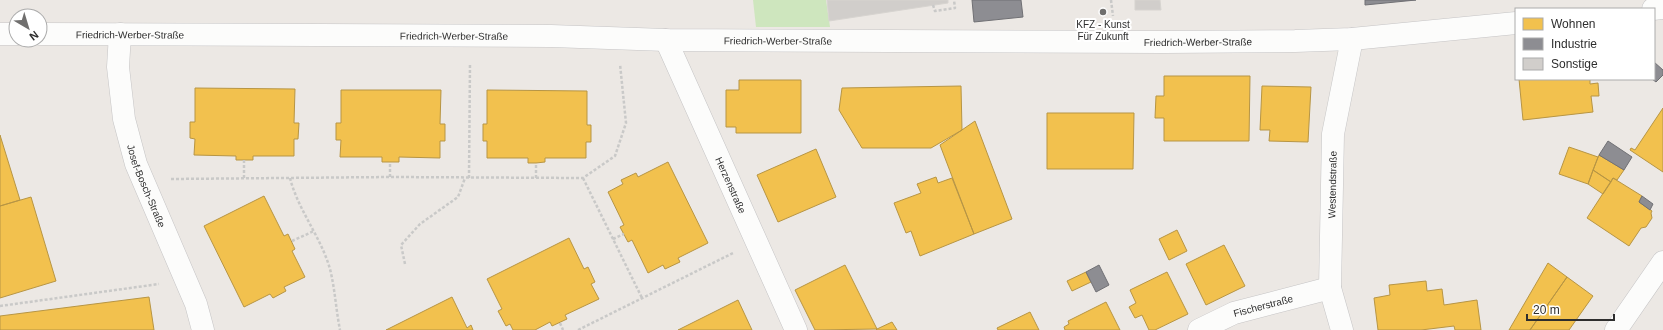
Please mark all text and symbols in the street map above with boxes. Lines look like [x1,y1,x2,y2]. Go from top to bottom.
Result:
marker: KFZ - Kunst Für Zukunft [1098,7,1108,17]
north arrow [8,8,48,48]
legend [1515,8,1655,80]
text: Wohnen [1551,17,1595,31]
place label: KFZ - Kunst Für Zukunft [1076,19,1130,42]
text: N [27,29,41,43]
street label: Friedrich-Werber-Straße [76,29,185,40]
street label: Friedrich-Werber-Straße [400,30,509,41]
street label: Friedrich-Werber-Straße [724,35,833,46]
street label: Friedrich-Werber-Straße [1144,36,1253,48]
text: Industrie [1551,37,1597,51]
text: Sonstige [1551,57,1598,71]
street label: Josef-Bosch-Straße [125,143,168,229]
street label: Westendstraße [1326,150,1338,219]
street label: Herzenstraße [714,155,749,215]
street label: Fischerstraße [1232,292,1295,318]
scale bar [1527,296,1614,322]
text: 20 m [1533,303,1560,317]

